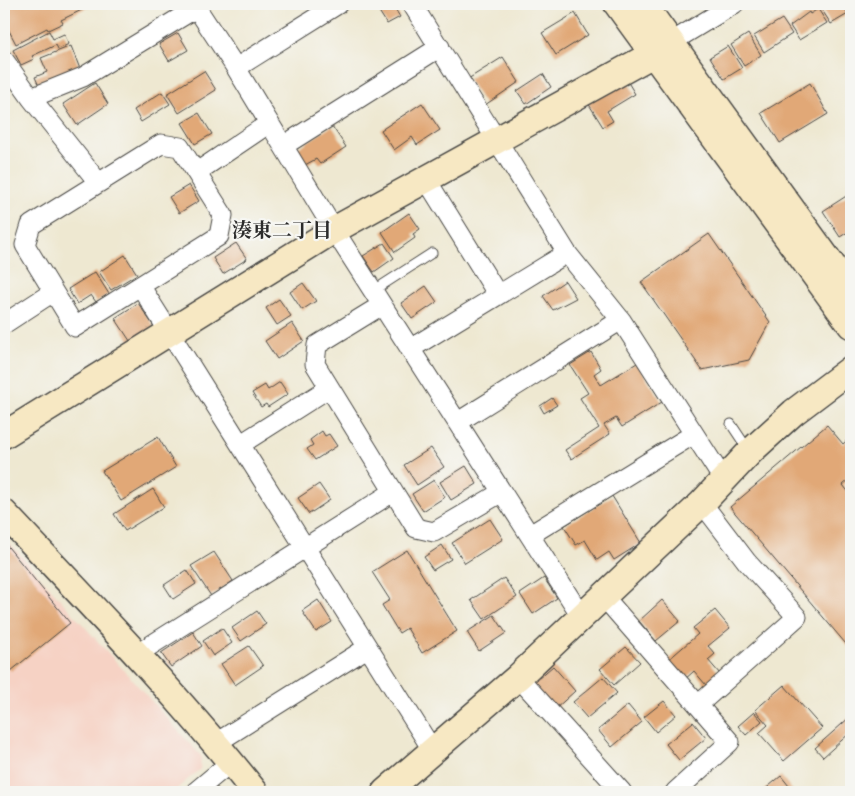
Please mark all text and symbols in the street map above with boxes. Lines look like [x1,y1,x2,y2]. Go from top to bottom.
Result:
district label: 湊東二丁目 [232,218,332,247]

